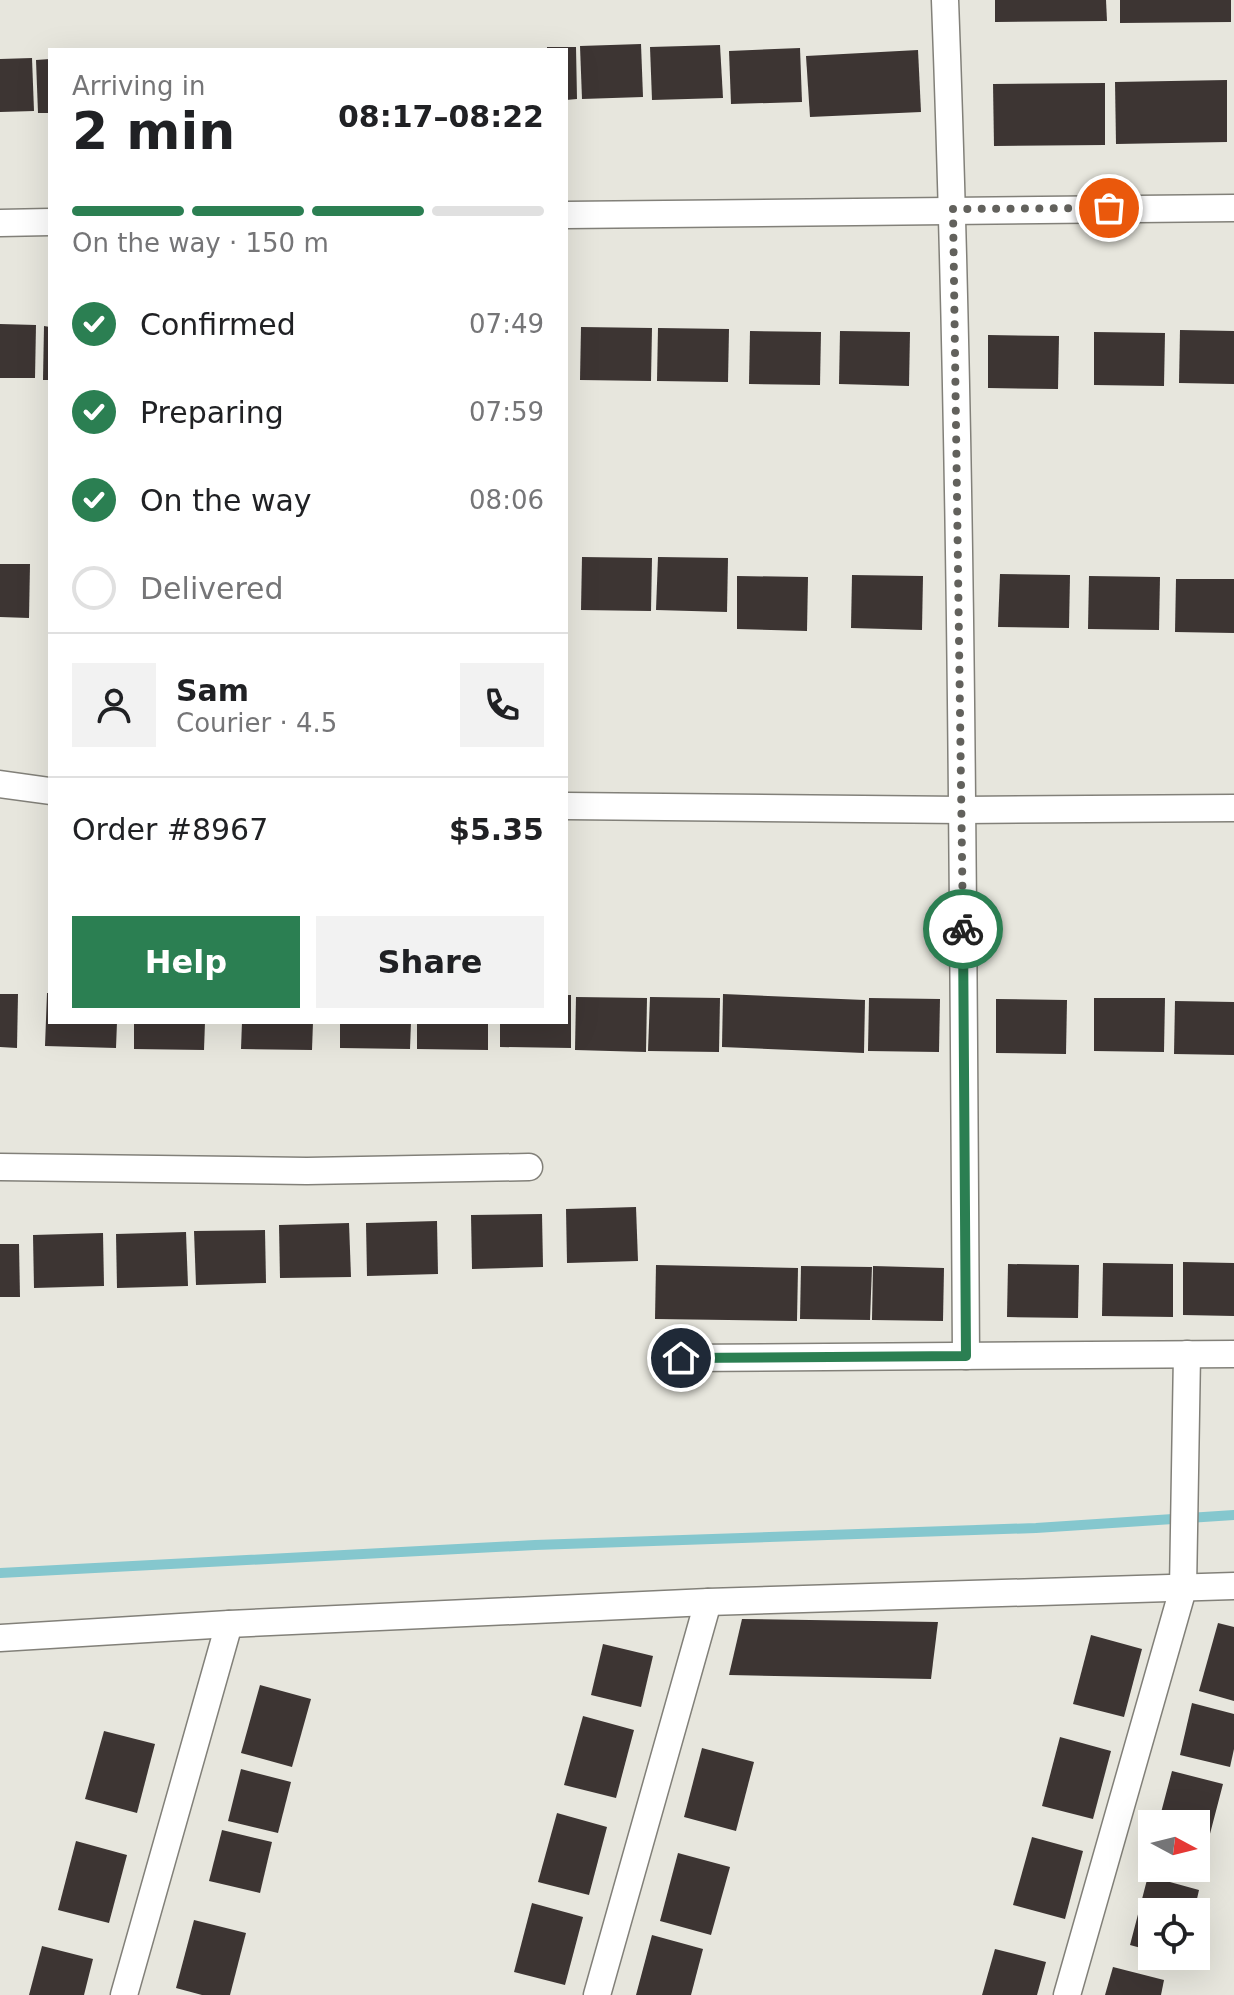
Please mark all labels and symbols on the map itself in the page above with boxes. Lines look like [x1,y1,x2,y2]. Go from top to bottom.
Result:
pin [1075,174,1143,242]
courier [923,889,1003,969]
pin [647,1324,715,1392]
north arrow [1138,1810,1210,1882]

